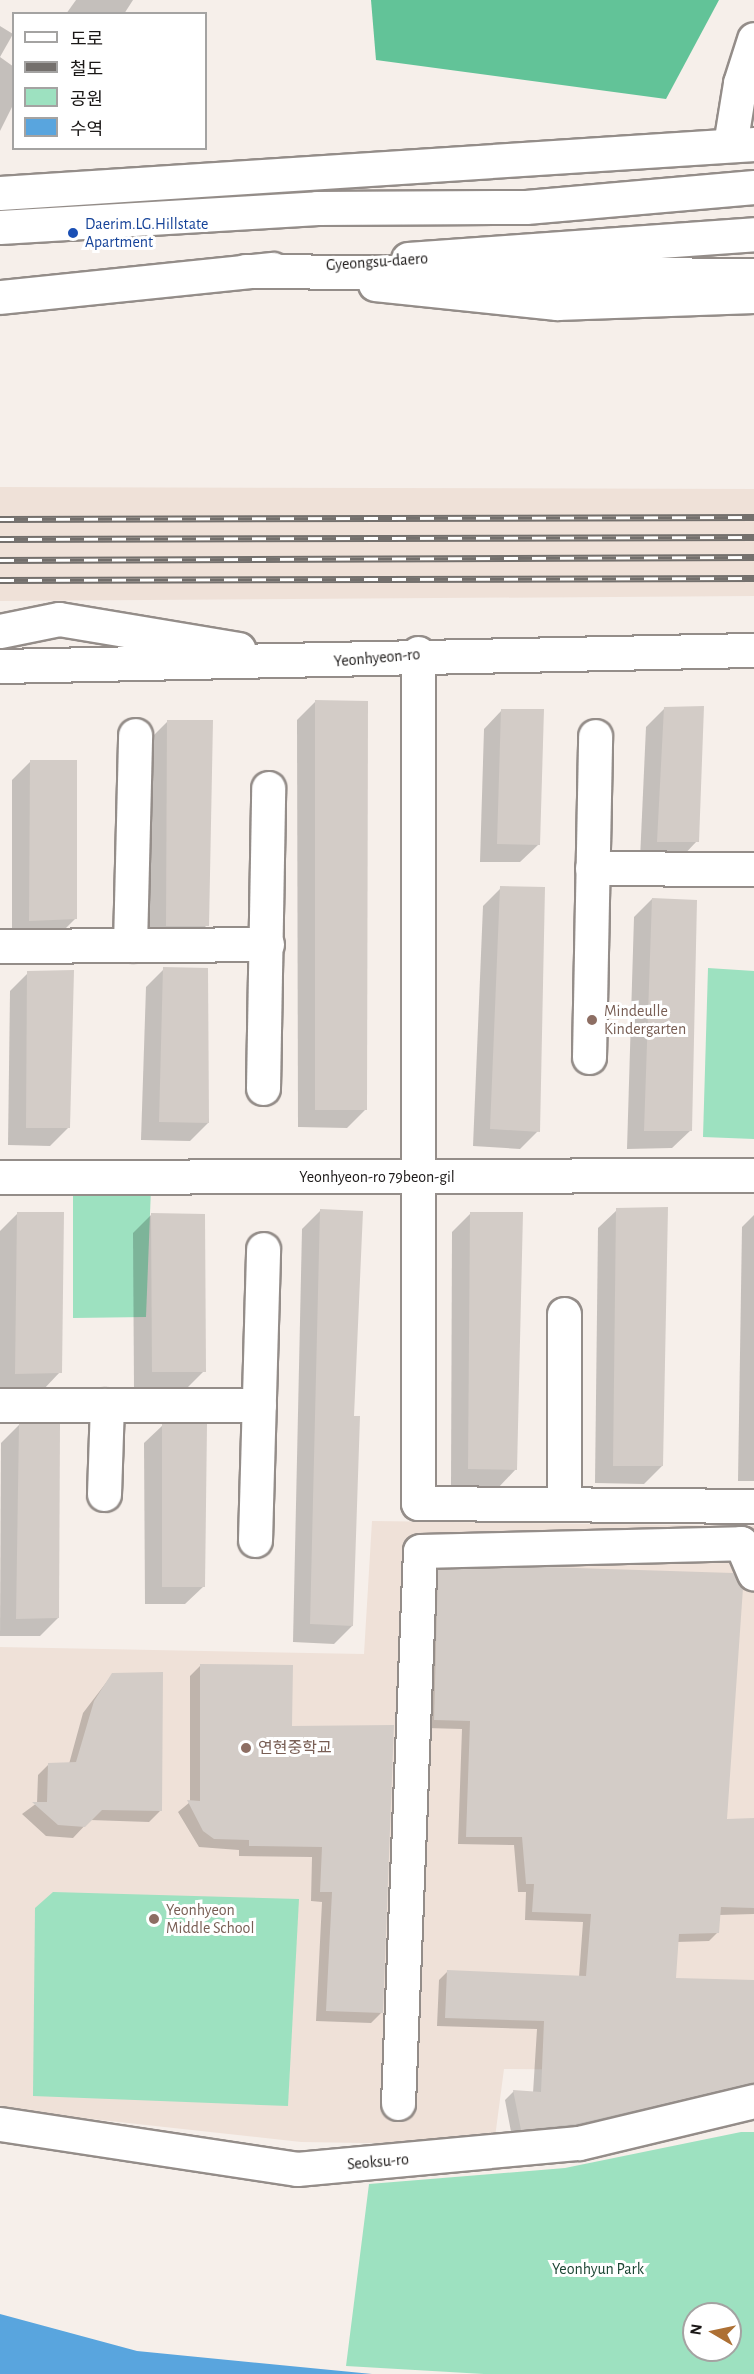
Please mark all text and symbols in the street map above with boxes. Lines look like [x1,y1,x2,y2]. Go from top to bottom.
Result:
legend [12,12,207,150]
text: 도로 [70,31,103,49]
text: 철도 [70,61,103,79]
text: 공원 [70,91,103,109]
text: 수역 [70,121,103,139]
place label: Daerim.LG.Hillstate Apartment [85,214,208,252]
marker: Daerim.LG.Hillstate Apartment [66,226,80,240]
street label: Gyeongsu-daero [325,249,429,275]
street label: Yeonhyeon-ro [333,645,421,671]
place label: Mindeulle Kindergarten [604,1001,686,1039]
marker: Mindeulle Kindergarten [585,1013,599,1027]
street label: Yeonhyeon-ro 79beon-gil [299,1167,455,1187]
place label: 연현중학교 [258,1738,332,1758]
marker: 연현중학교 [239,1741,253,1755]
place label: Yeonhyeon Middle School [166,1900,254,1938]
marker: Yeonhyeon Middle School [147,1912,161,1926]
street label: Seoksu-ro [346,2150,410,2174]
park label: Yeonhyun Park [552,2259,644,2279]
north arrow [682,2302,742,2362]
text: N [687,2323,705,2336]

